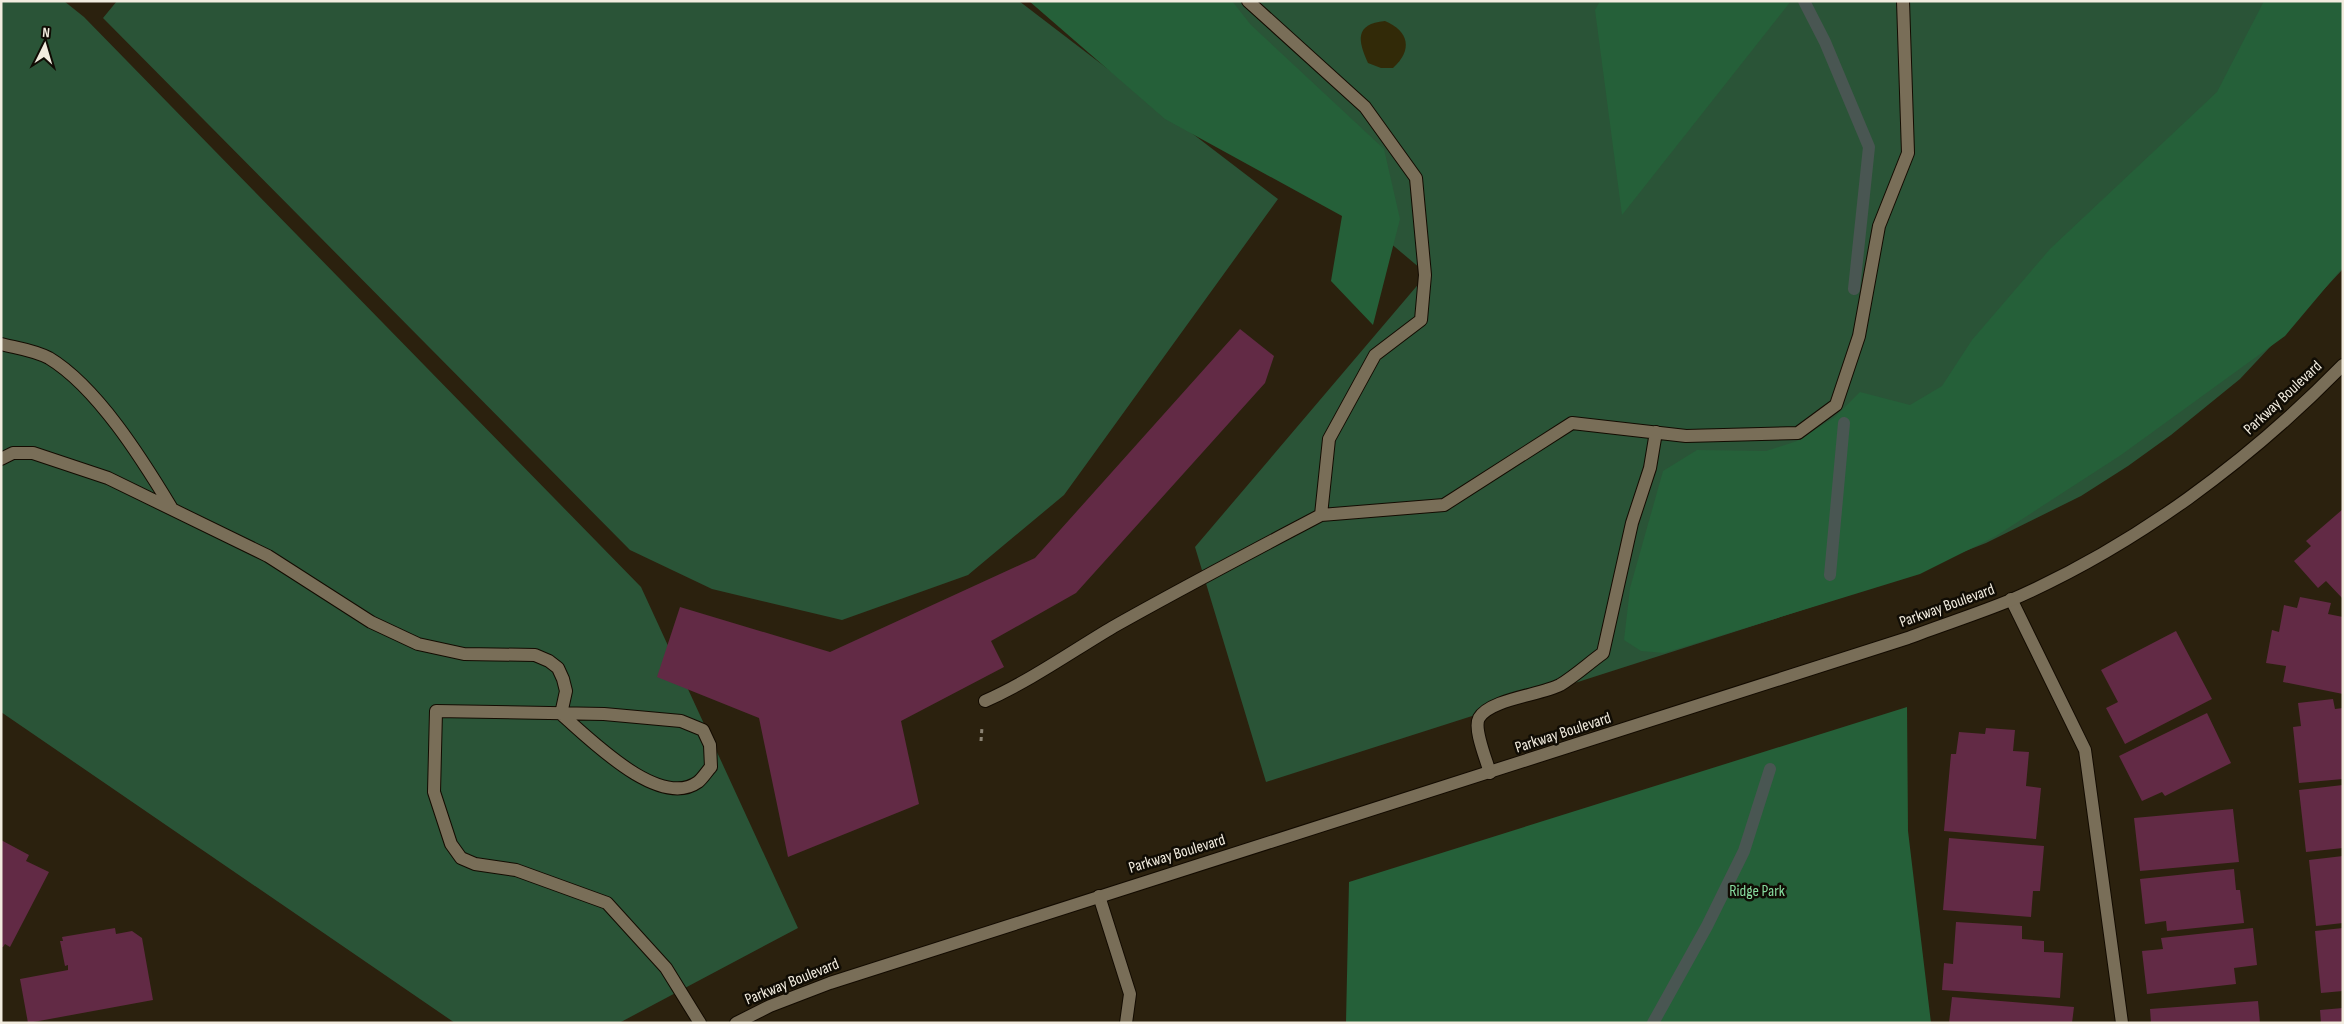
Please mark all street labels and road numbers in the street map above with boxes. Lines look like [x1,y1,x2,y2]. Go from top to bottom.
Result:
street label: Parkway Boulevard [2240,357,2326,439]
street label: Parkway Boulevard [1897,580,1997,632]
street label: Parkway Boulevard [1513,709,1613,757]
street label: Parkway Boulevard [1126,830,1228,878]
street label: Parkway Boulevard [742,954,842,1010]

